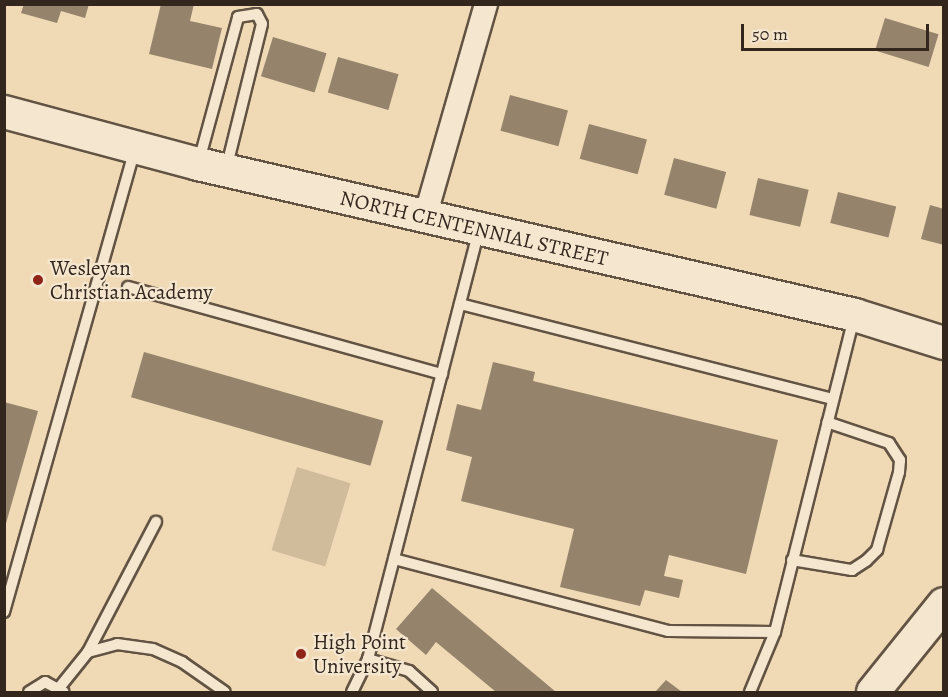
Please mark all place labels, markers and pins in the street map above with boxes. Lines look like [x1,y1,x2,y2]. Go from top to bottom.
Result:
place label: Wesleyan Christian Academy [50,255,213,305]
marker: Wesleyan Christian Academy [31,273,45,287]
place label: High Point University [313,629,406,679]
marker: High Point University [294,647,308,661]

